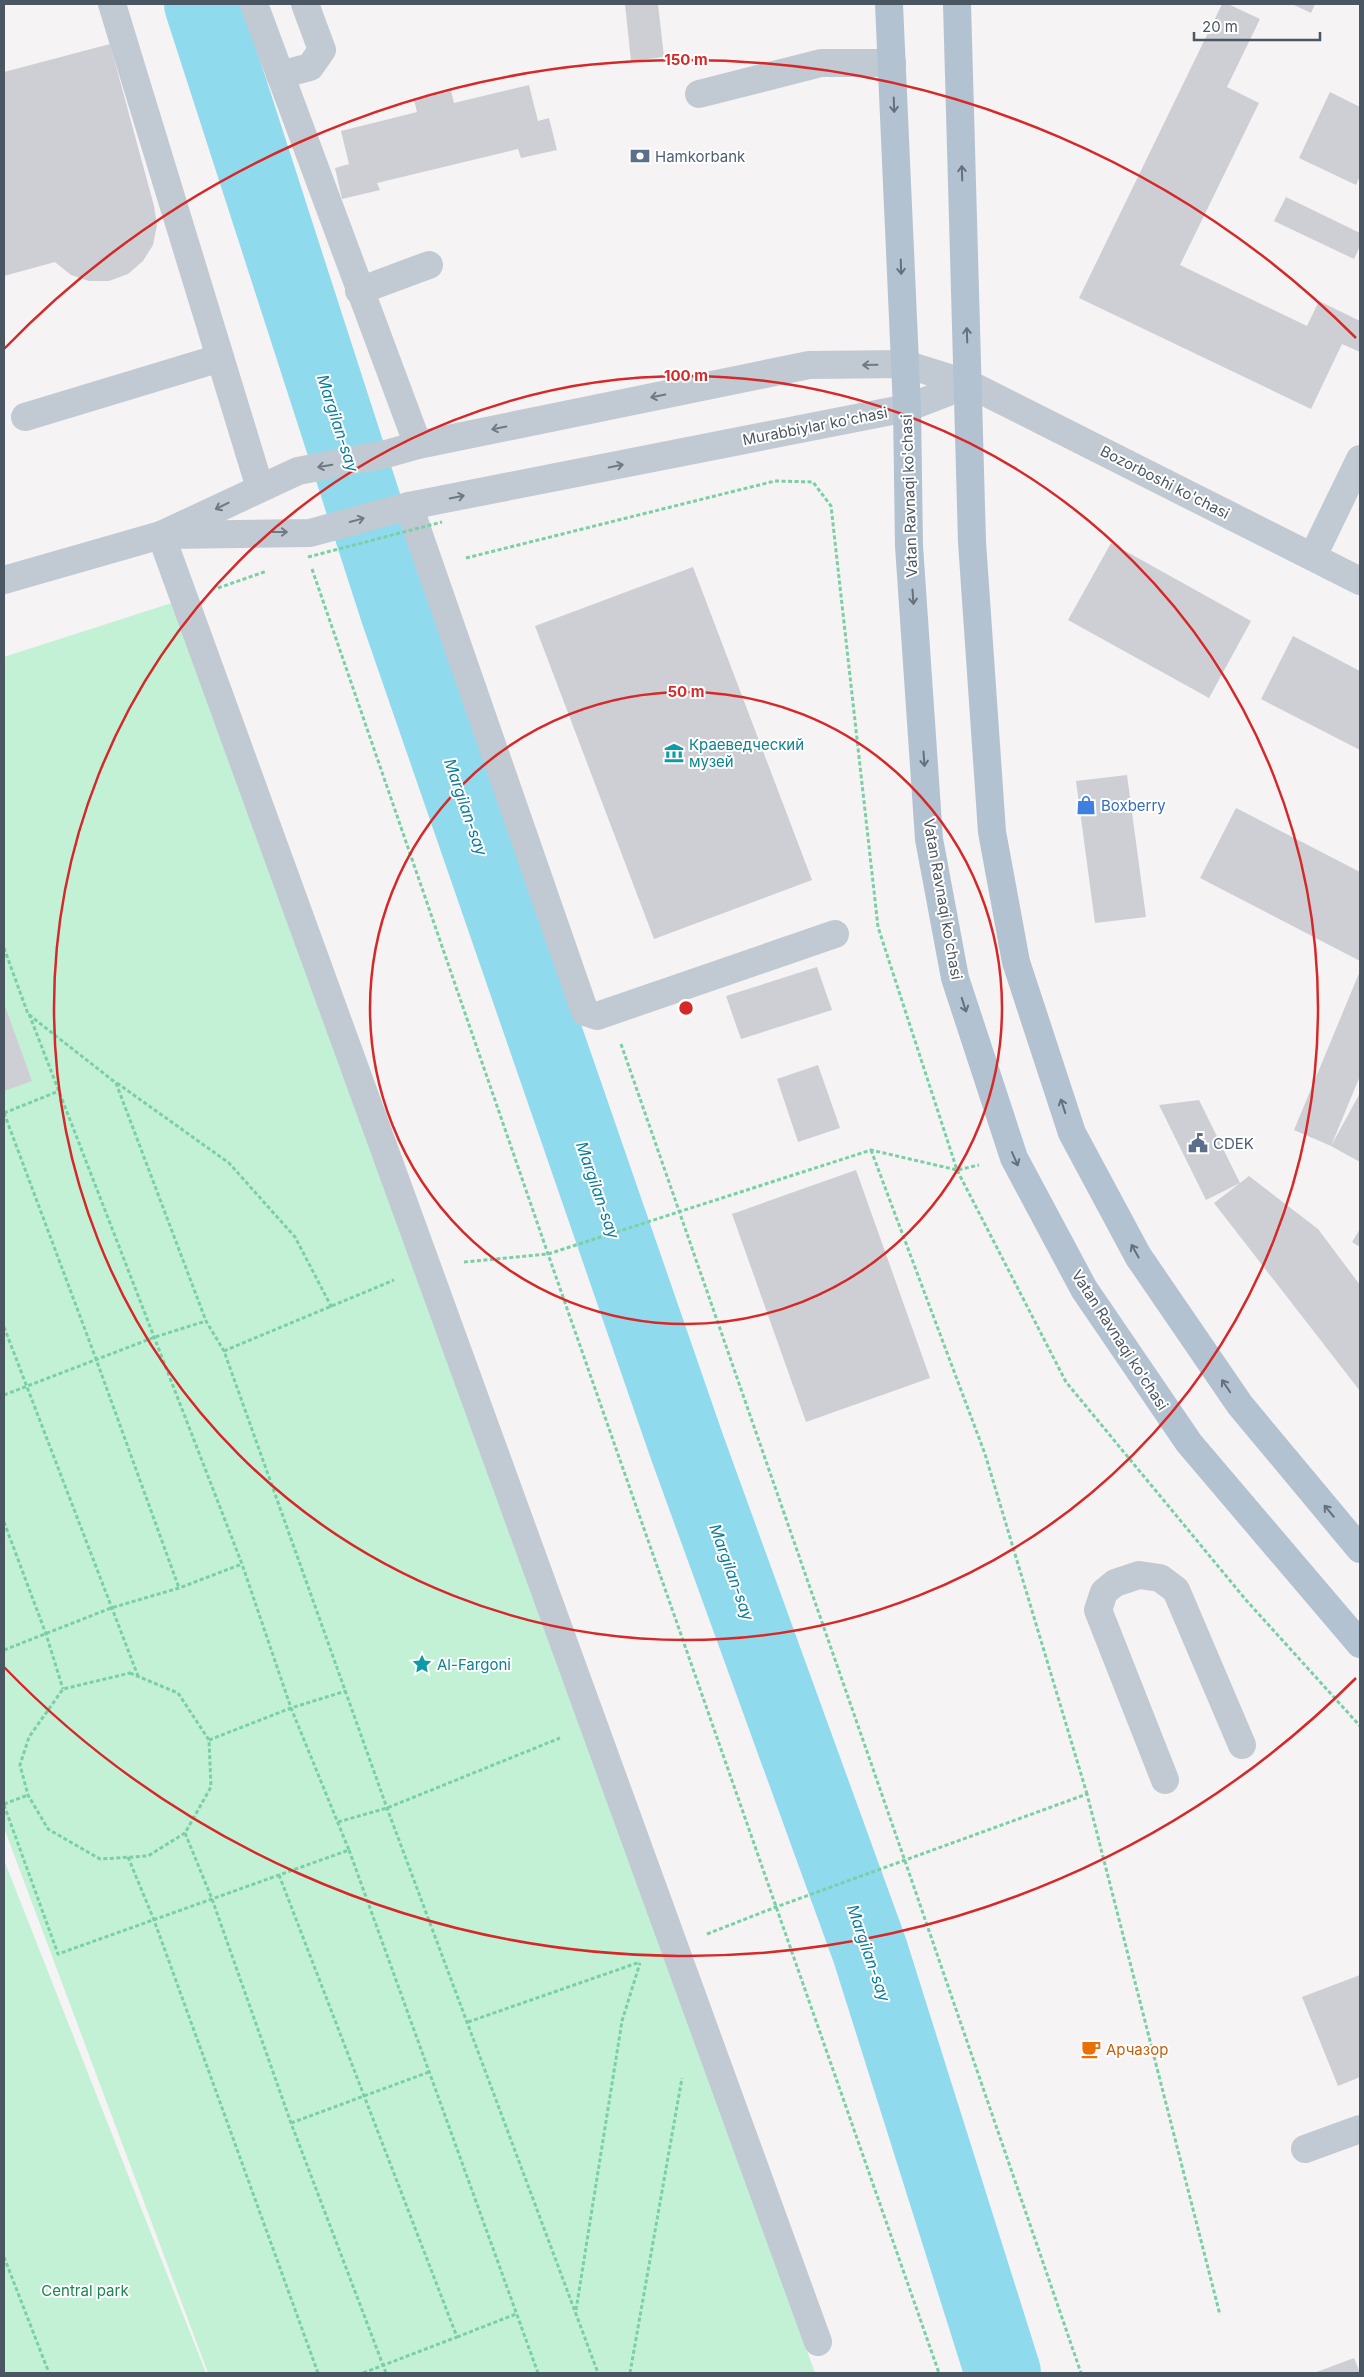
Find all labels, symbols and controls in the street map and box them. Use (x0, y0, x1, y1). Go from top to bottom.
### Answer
scale bar (1194, 10, 1320, 42)
text: 20 m (1202, 17, 1238, 36)
text: 150 m (664, 50, 708, 69)
one-way arrow (889, 97, 898, 113)
bank icon: Hamkorbank (629, 145, 651, 167)
place label: Hamkorbank (655, 147, 746, 166)
one-way arrow (958, 165, 967, 181)
one-way arrow (896, 259, 905, 275)
one-way arrow (963, 327, 972, 343)
one-way arrow (863, 360, 879, 370)
text: 100 m (664, 366, 708, 385)
water label: Margilan-say (313, 372, 363, 475)
one-way arrow (651, 391, 667, 401)
street label: Murabbiylar ko'chasi (741, 403, 889, 449)
street label: Vatan Ravnaqi ko'chasi (897, 414, 921, 578)
one-way arrow (492, 424, 508, 433)
street label: Bozorboshi ko'chasi (1097, 441, 1233, 523)
one-way arrow (608, 460, 624, 470)
one-way arrow (317, 461, 333, 471)
one-way arrow (448, 492, 464, 502)
one-way arrow (215, 502, 230, 511)
one-way arrow (349, 514, 365, 524)
one-way arrow (272, 527, 288, 537)
one-way arrow (908, 589, 917, 605)
text: 50 m (668, 682, 704, 701)
place label: Краеведческий музей (689, 735, 804, 771)
museum icon: Краеведческий музей (663, 742, 685, 764)
one-way arrow (920, 751, 929, 767)
water label: Margilan-say (440, 756, 492, 859)
shop icon: Boxberry (1075, 794, 1097, 816)
place label: Boxberry (1101, 796, 1166, 815)
street label: Vatan Ravnaqi ko'chasi (919, 817, 967, 981)
one-way arrow (960, 997, 969, 1012)
centre of rings (677, 999, 695, 1017)
one-way arrow (1058, 1098, 1067, 1114)
public building icon: CDEK (1187, 1132, 1209, 1154)
place label: CDEK (1213, 1134, 1254, 1153)
water label: Margilan-say (572, 1139, 624, 1242)
one-way arrow (1011, 1151, 1020, 1166)
one-way arrow (1130, 1244, 1139, 1259)
street label: Vatan Ravnaqi ko'chasi (1068, 1266, 1172, 1414)
one-way arrow (1221, 1379, 1231, 1393)
one-way arrow (1323, 1505, 1335, 1518)
water label: Margilan-say (705, 1521, 759, 1624)
place icon: Al-Fargoni (411, 1653, 433, 1675)
place label: Al-Fargoni (437, 1655, 511, 1674)
water label: Margilan-say (843, 1902, 895, 2005)
cafe icon: Арчазор (1080, 2038, 1102, 2060)
place label: Арчазор (1106, 2040, 1168, 2059)
park label: Central park (41, 2281, 129, 2300)

